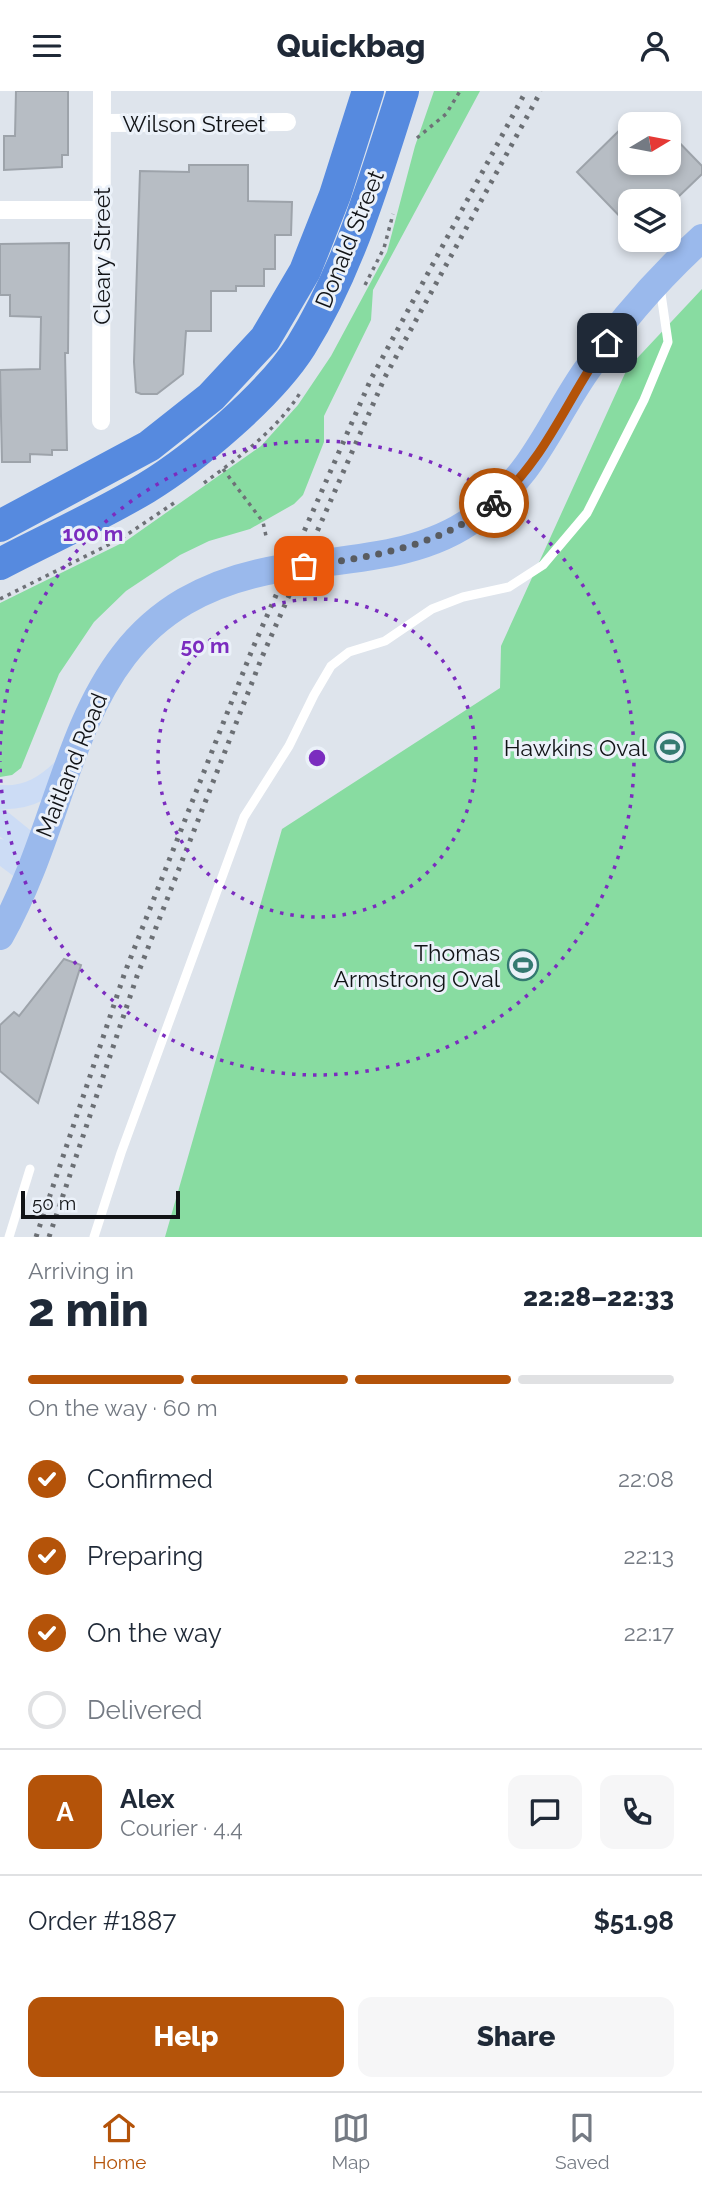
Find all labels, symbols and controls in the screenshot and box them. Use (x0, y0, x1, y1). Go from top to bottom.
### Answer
icon: menu (28, 27, 66, 65)
text: Quickbag (276, 27, 426, 64)
icon: person (636, 27, 674, 65)
street label: Wilson Street (122, 110, 266, 137)
north arrow (618, 112, 681, 175)
map controls (618, 112, 681, 252)
street label: Donald Street (309, 166, 389, 312)
street label: Cleary Street (88, 187, 115, 325)
button: layers (618, 189, 681, 252)
pin (577, 313, 637, 373)
icon: home (588, 324, 626, 362)
courier (459, 468, 529, 538)
icon: bike (475, 484, 513, 522)
text: 100 m (63, 521, 123, 546)
pin (274, 536, 334, 596)
icon: bag (285, 547, 323, 585)
text: 50 m (180, 633, 230, 658)
street label: Maitland Road (30, 689, 112, 841)
sports icon: Hawkins Oval (653, 730, 687, 764)
place label: Hawkins Oval (504, 734, 648, 761)
centre of rings (305, 746, 329, 770)
place label: Thomas Armstrong Oval (334, 939, 501, 992)
sports icon: Thomas Armstrong Oval (506, 948, 540, 982)
scale bar (21, 1188, 180, 1220)
text: 50 m (32, 1192, 76, 1214)
text: Arriving in (28, 1257, 134, 1284)
text: 22:28–22:33 (523, 1282, 674, 1312)
text: 2 min (28, 1283, 149, 1337)
text: On the way · 60 m (28, 1394, 218, 1421)
icon: check (28, 1460, 66, 1498)
text: Confirmed (87, 1464, 213, 1494)
text: 22:08 (618, 1465, 674, 1492)
icon: check (28, 1537, 66, 1575)
text: Preparing (87, 1541, 203, 1571)
text: 22:13 (624, 1542, 674, 1569)
icon: check (28, 1614, 66, 1652)
text: On the way (87, 1618, 222, 1648)
text: 22:17 (624, 1619, 674, 1646)
text: Delivered (87, 1695, 202, 1725)
button: chat (508, 1775, 582, 1849)
button: phone (600, 1775, 674, 1849)
text: Alex (120, 1784, 175, 1814)
text: A (56, 1797, 74, 1827)
text: Courier · 4.4 (120, 1814, 243, 1841)
text: Order #1887 (28, 1906, 176, 1936)
text: $51.98 (593, 1906, 674, 1936)
button: Help (28, 1997, 344, 2077)
button: Share (358, 1997, 674, 2077)
tab: Home (93, 2109, 146, 2173)
tab: Map (331, 2109, 370, 2173)
tab: Saved (555, 2109, 609, 2173)

